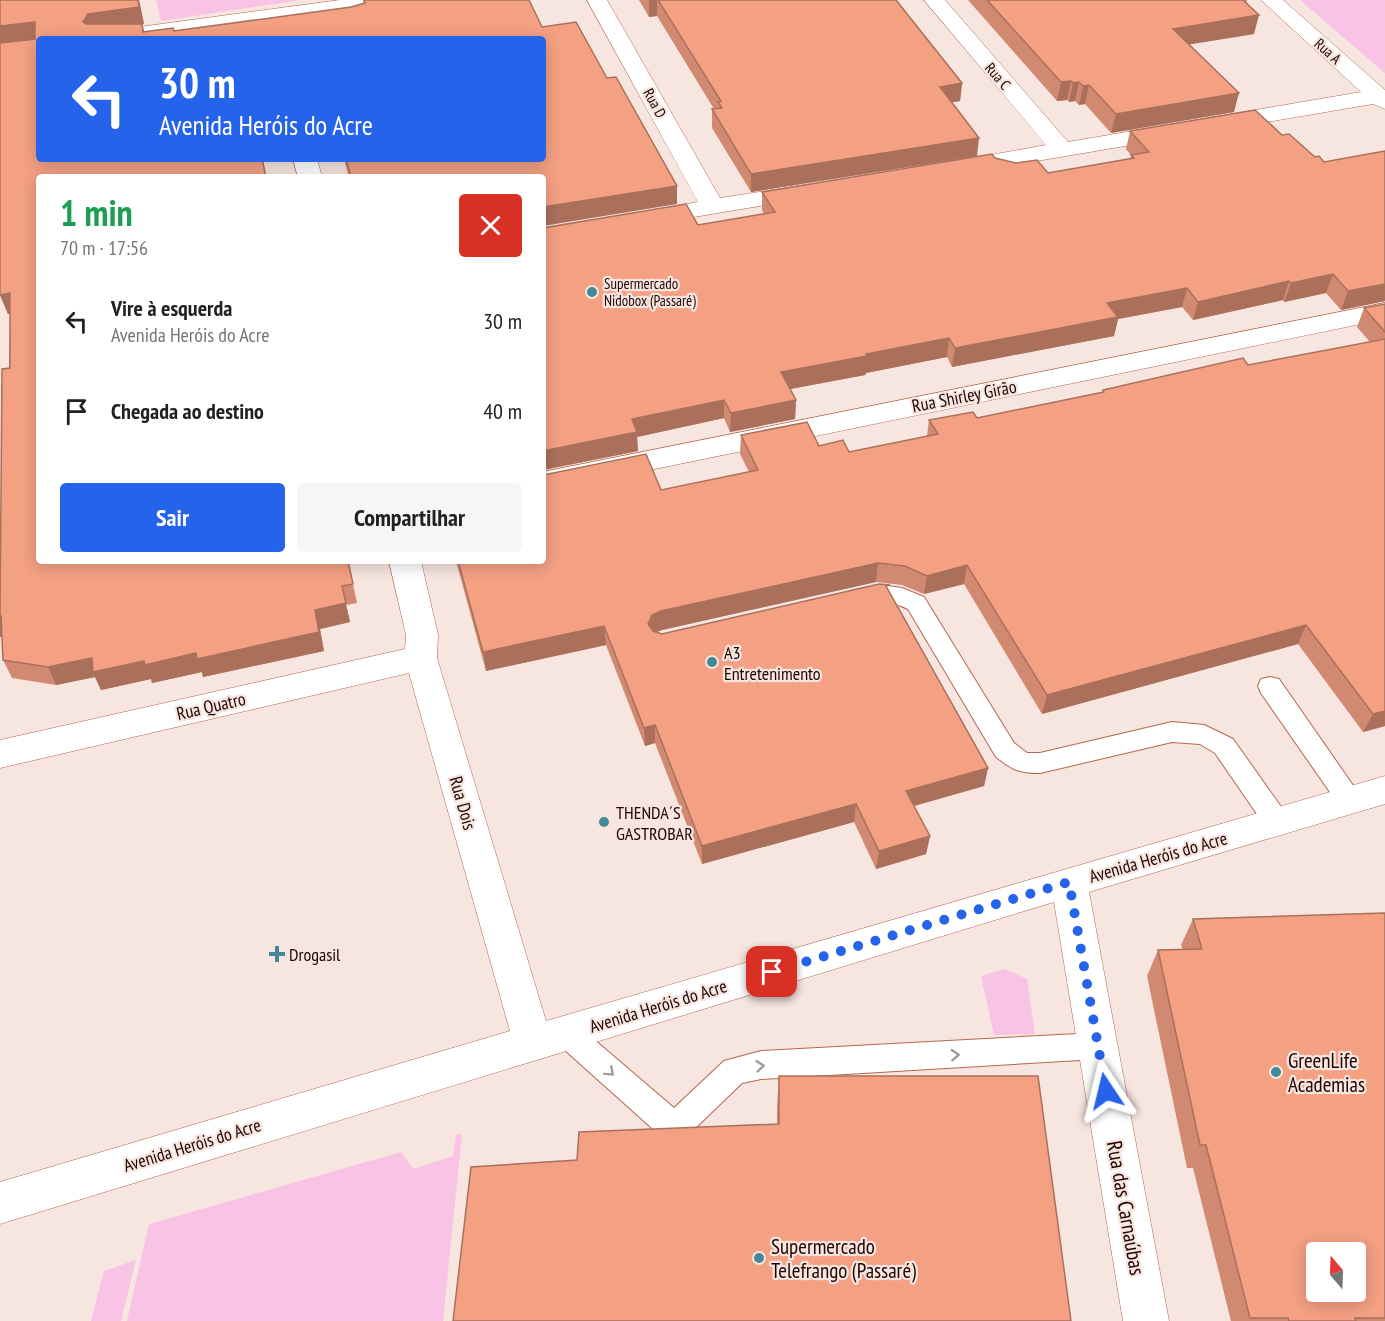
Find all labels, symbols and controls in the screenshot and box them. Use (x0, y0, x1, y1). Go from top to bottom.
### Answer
street label: Rua A (1311, 34, 1346, 69)
text: 30 m (159, 55, 236, 110)
street label: Rua C (981, 59, 1015, 94)
icon: left (60, 60, 138, 138)
street label: Rua D (639, 85, 671, 121)
text: Avenida Heróis do Acre (159, 108, 373, 142)
text: 1 min (60, 189, 133, 236)
button: close (459, 194, 522, 257)
text: 70 m · 17:56 (60, 235, 148, 261)
place label: Supermercado Nidobox (Passaré) (604, 274, 696, 310)
marker: Supermercado Nidobox (Passaré) (585, 285, 599, 299)
text: Vire à esquerda (111, 294, 232, 322)
icon: left (60, 305, 93, 338)
text: 30 m (483, 307, 522, 335)
text: Avenida Heróis do Acre (111, 322, 269, 348)
street label: Rua Shirley Girão (910, 375, 1018, 417)
icon: arrive (60, 395, 93, 428)
text: Chegada ao destino (111, 397, 264, 425)
text: 40 m (483, 397, 522, 425)
button: Sair (60, 483, 285, 552)
button: Compartilhar (297, 483, 522, 552)
place label: A3 Entretenimento (724, 641, 821, 685)
marker: A3 Entretenimento (705, 655, 719, 669)
street label: Rua Quatro (174, 687, 248, 725)
street label: Rua Dois (444, 774, 482, 832)
place label: THENDA´S GASTROBAR (616, 801, 693, 845)
marker: THENDA´S GASTROBAR (597, 815, 611, 829)
street label: Avenida Heróis do Acre (1086, 826, 1230, 888)
place label: Drogasil (289, 943, 341, 966)
pin (746, 946, 797, 997)
marker: Drogasil (270, 947, 284, 961)
icon: arrive (755, 955, 788, 988)
street label: Avenida Heróis do Acre (586, 974, 730, 1038)
place label: GreenLife Academias (1288, 1047, 1365, 1098)
one-way arrow (950, 1048, 959, 1061)
position arrow (1074, 1059, 1138, 1123)
one-way arrow (756, 1060, 765, 1073)
one-way arrow (603, 1065, 614, 1076)
marker: GreenLife Academias (1269, 1065, 1283, 1079)
street label: Avenida Heróis do Acre (120, 1113, 264, 1177)
street label: Rua das Carnaúbas (1101, 1139, 1151, 1277)
place label: Supermercado Telefrango (Passaré) (771, 1233, 916, 1284)
north arrow (1306, 1242, 1366, 1302)
map controls (1306, 1242, 1366, 1302)
marker: Supermercado Telefrango (Passaré) (752, 1251, 766, 1265)

